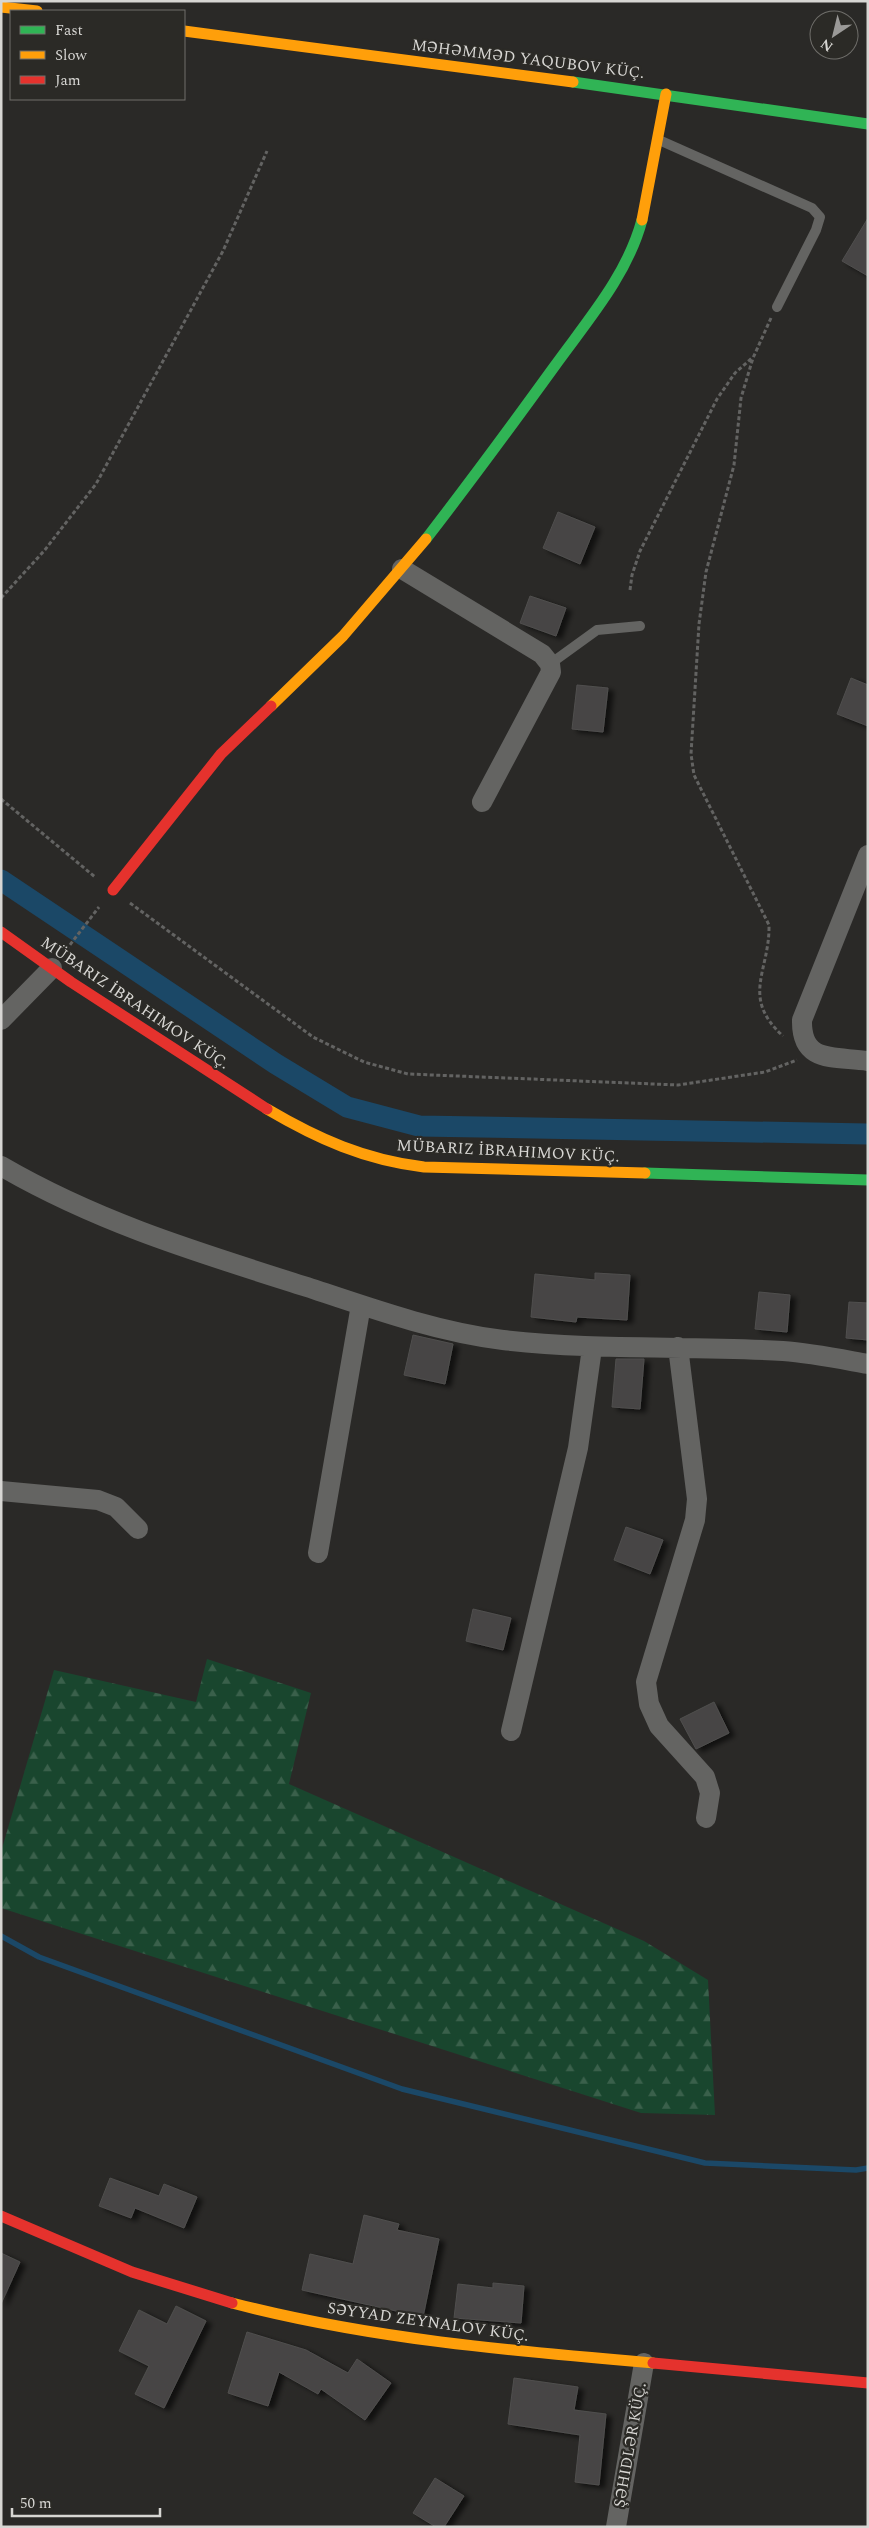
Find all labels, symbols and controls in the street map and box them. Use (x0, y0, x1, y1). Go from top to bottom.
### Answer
legend (10, 10, 185, 100)
north arrow (809, 10, 859, 60)
text: Fast (55, 19, 83, 42)
street label: MƏHƏMMƏD YAQUBOV KÜÇ. (410, 33, 646, 85)
text: N (816, 33, 838, 57)
text: Slow (55, 44, 87, 67)
text: Jam (55, 69, 81, 92)
street label: MÜBARIZ İBRAHIMOV KÜÇ. (36, 931, 234, 1075)
street label: MÜBARIZ İBRAHIMOV KÜÇ. (396, 1133, 620, 1169)
street label: SƏYYAD ZEYNALOV KÜÇ. (326, 2296, 530, 2348)
street label: ŞƏHIDLƏR KÜÇ. (607, 2381, 653, 2509)
scale bar (12, 2486, 160, 2518)
text: 50 m (20, 2492, 52, 2515)

